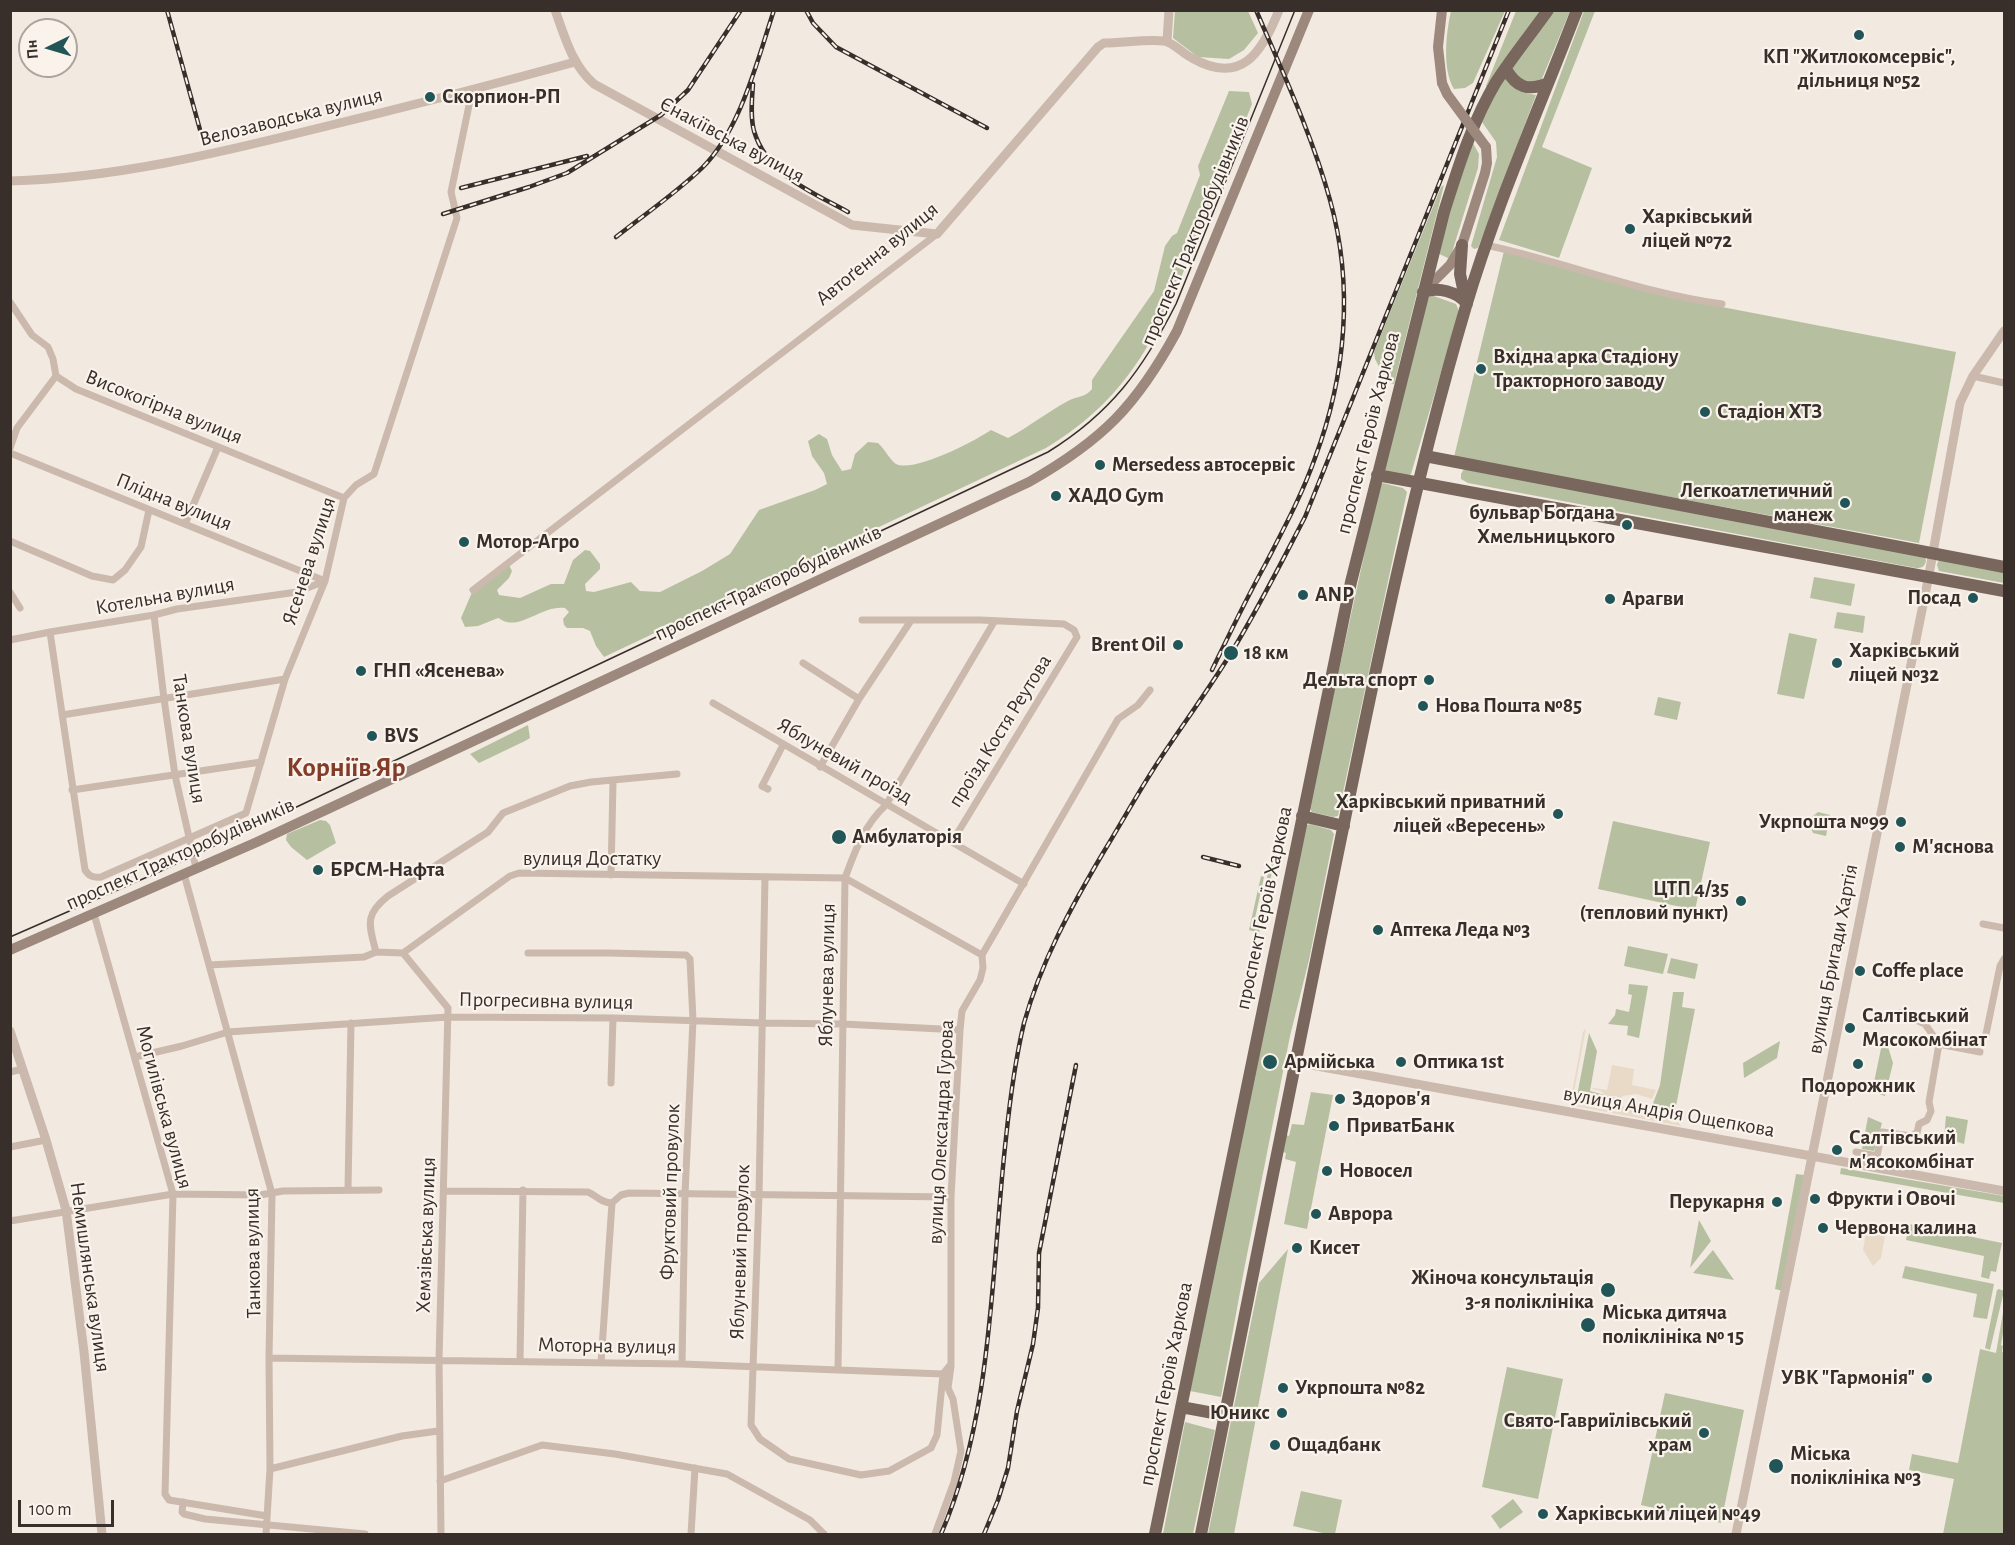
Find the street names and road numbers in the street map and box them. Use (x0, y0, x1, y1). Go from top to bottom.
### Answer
street label: Велозаводська вулиця (197, 82, 385, 152)
street label: Єнакіївська вулиця (655, 91, 809, 189)
street label: проспект Тракторобудівників (1135, 112, 1255, 350)
street label: Автоґенна вулиця (810, 197, 944, 311)
street label: проспект Героїв Харкова (1331, 329, 1405, 537)
street label: Високогірна вулиця (82, 364, 246, 450)
street label: Плідна вулиця (112, 467, 236, 537)
street label: Ясенева вулиця (276, 494, 342, 628)
street label: проспект Тракторобудівників (650, 519, 886, 647)
street label: Котельна вулиця (93, 571, 237, 621)
street label: проїзд Костя Реутова (943, 650, 1057, 812)
street label: Танкова вулиця (166, 672, 212, 806)
street label: Яблуневий проїзд (773, 712, 917, 810)
street label: проспект Тракторобудівників (62, 792, 298, 916)
street label: проспект Героїв Харкова (1230, 804, 1298, 1012)
street label: вулиця Достатку (523, 846, 661, 872)
street label: вулиця Бригади Хартія (1802, 862, 1864, 1056)
street label: Яблунева вулиця (813, 903, 841, 1047)
street label: Прогресивна вулиця (458, 987, 634, 1015)
street label: вулиця Олександра Гурова (923, 1019, 959, 1245)
street label: Могилівська вулиця (130, 1022, 198, 1192)
street label: вулиця Андрія Ощепкова (1561, 1081, 1777, 1143)
street label: Фруктовий провулок (654, 1104, 686, 1280)
street label: Хемзівська вулиця (411, 1156, 441, 1314)
street label: Яблуневий провулок (724, 1164, 756, 1340)
street label: Немишлянська вулиця (64, 1180, 116, 1374)
street label: Танкова вулиця (239, 1187, 267, 1319)
street label: проспект Героїв Харкова (1134, 1280, 1198, 1488)
street label: Моторна вулиця (537, 1332, 677, 1360)

